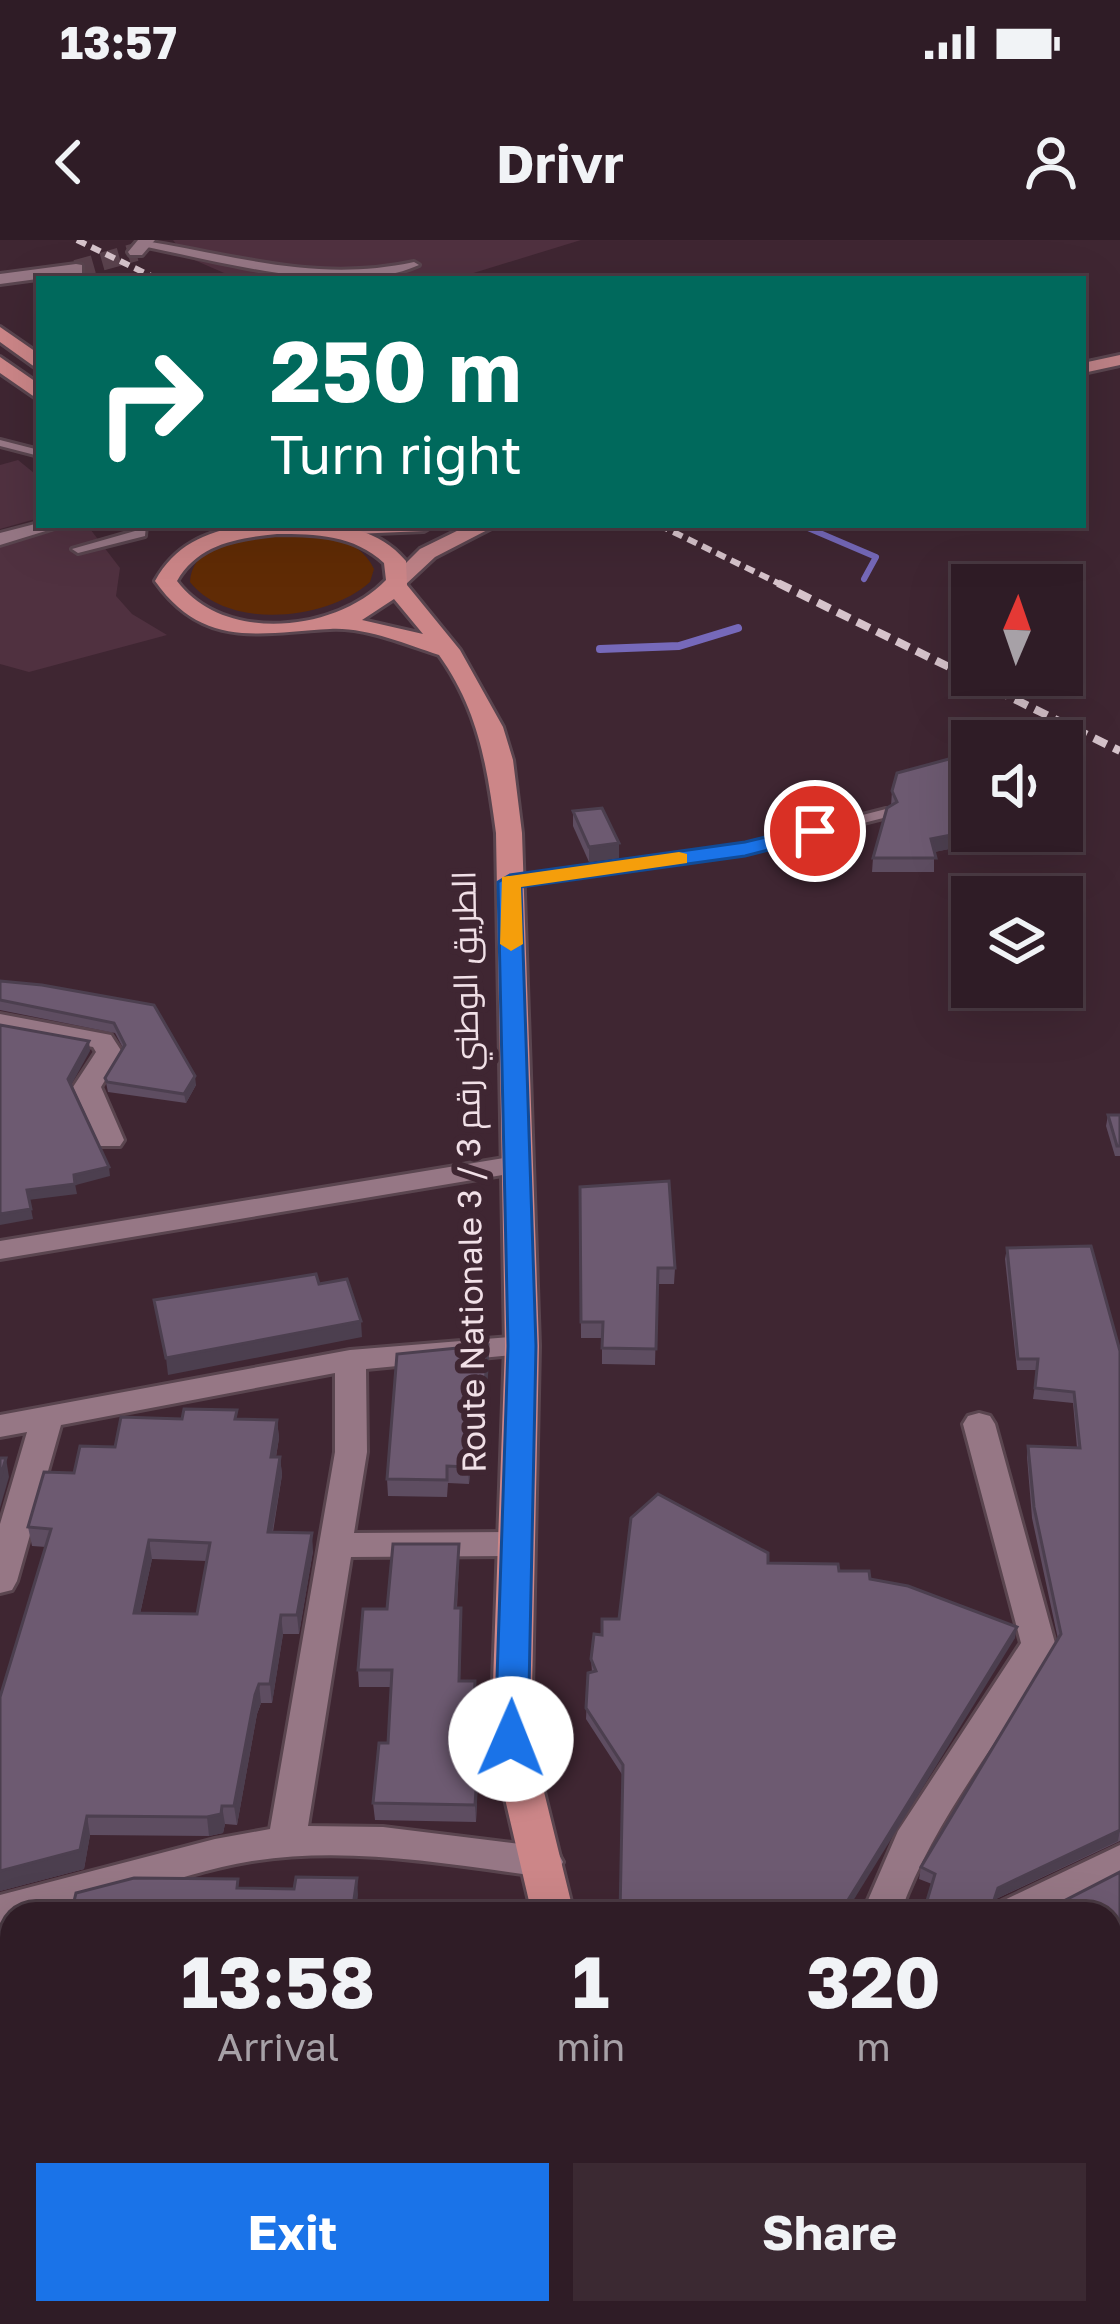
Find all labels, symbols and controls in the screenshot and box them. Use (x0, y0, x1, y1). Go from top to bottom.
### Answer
text: 13:57 (60, 15, 177, 69)
icon: back (36, 129, 102, 195)
icon: person (1018, 129, 1084, 195)
text: Drivr (496, 130, 624, 195)
text: 250 m (270, 320, 522, 420)
icon: right (72, 324, 228, 480)
text: Turn right (270, 421, 522, 486)
north arrow (951, 564, 1083, 696)
map controls (951, 564, 1083, 1008)
button: sound (951, 720, 1083, 852)
pin (764, 780, 866, 882)
icon: arrive (782, 798, 848, 864)
street label: Route Nationale 3 / الطريق الوطني رقم 3 (443, 870, 500, 1473)
button: layers (951, 876, 1083, 1008)
position arrow (448, 1676, 574, 1802)
text: 13:58 (181, 1937, 375, 2024)
text: 1 (572, 1937, 609, 2024)
text: 320 (806, 1937, 941, 2024)
text: Arrival (217, 2023, 339, 2070)
text: min (556, 2023, 625, 2070)
text: m (856, 2023, 891, 2070)
button: Exit (36, 2163, 549, 2301)
button: Share (573, 2163, 1086, 2301)

